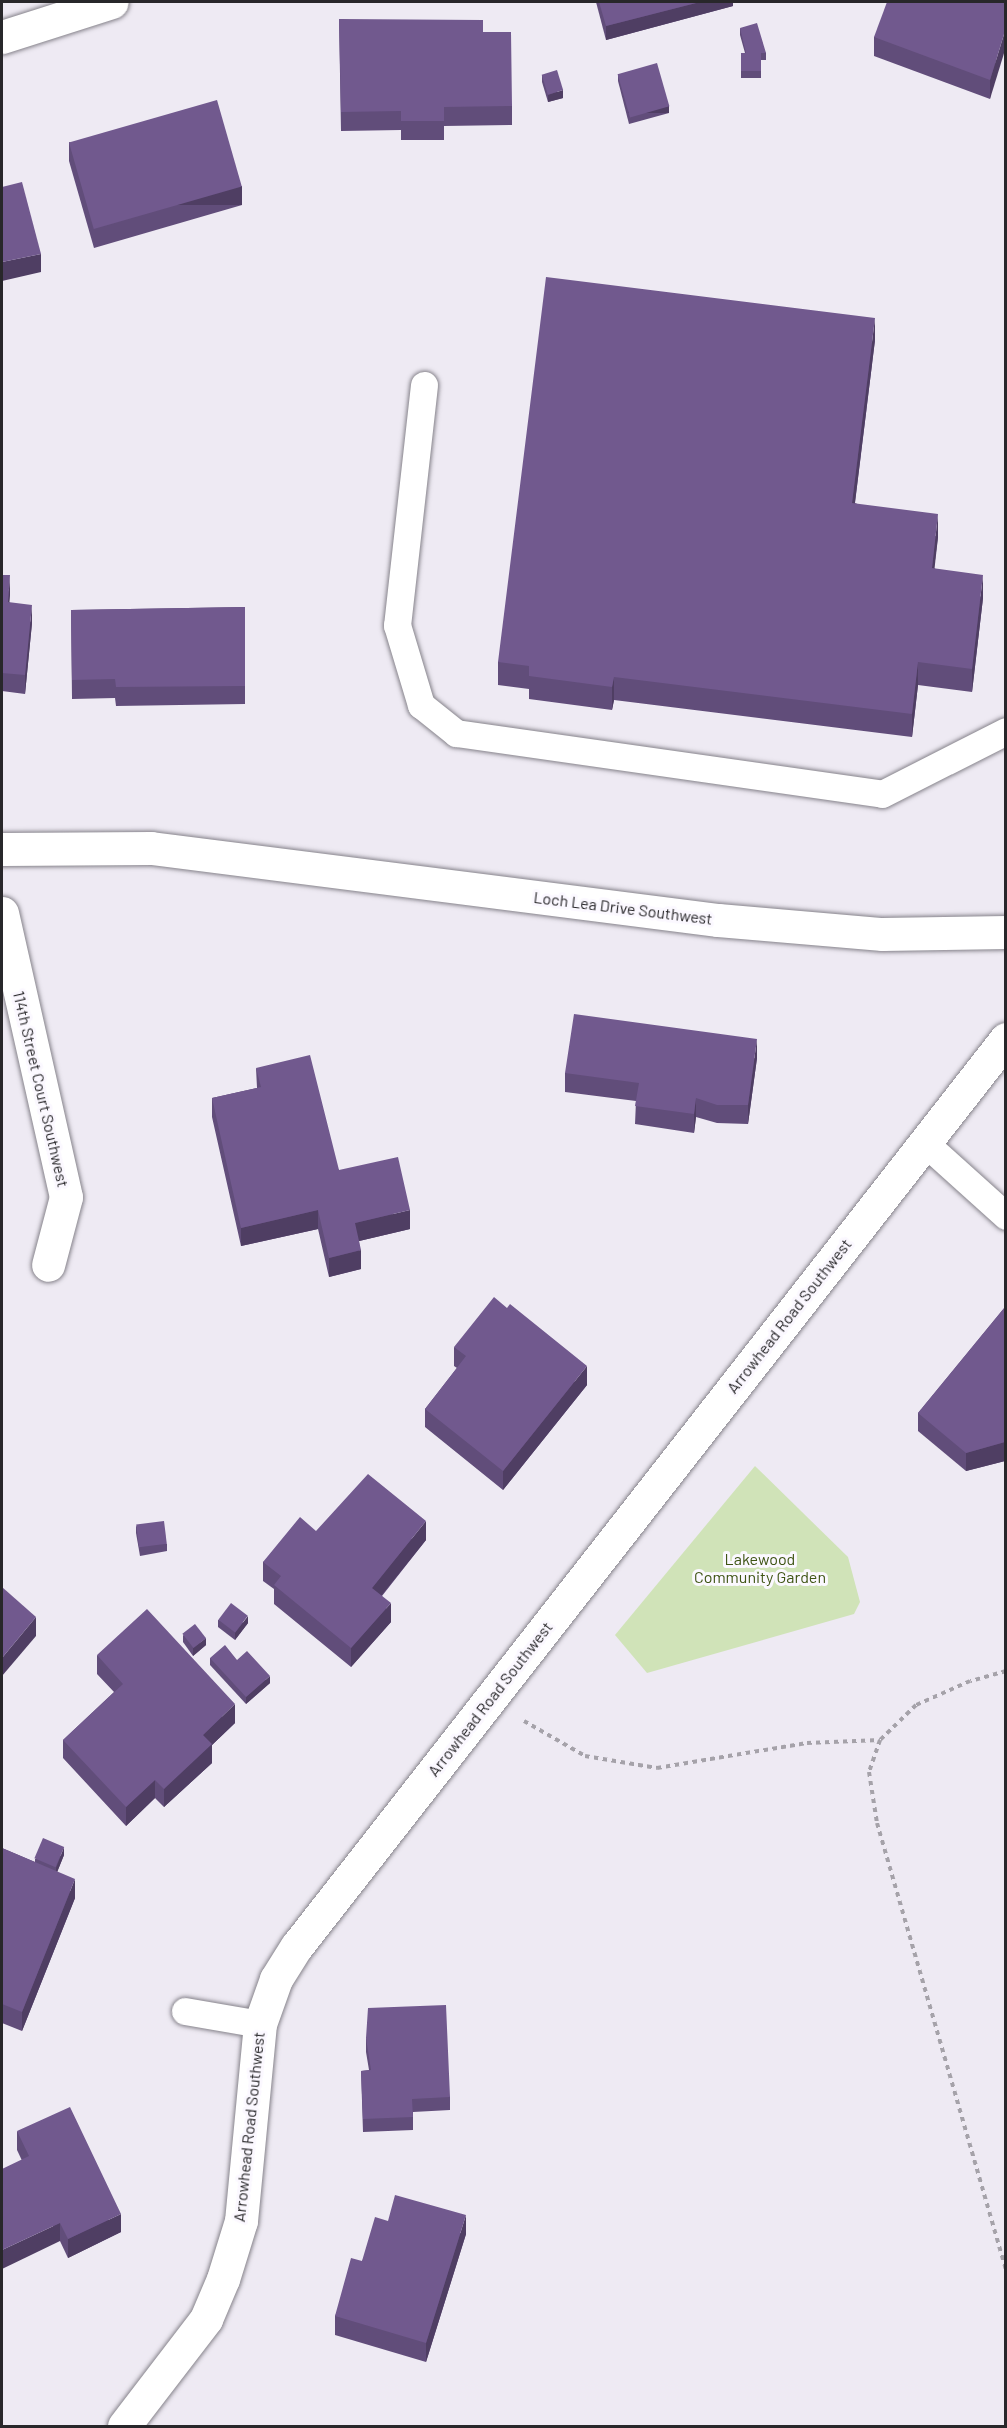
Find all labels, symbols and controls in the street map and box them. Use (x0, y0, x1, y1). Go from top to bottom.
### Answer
street label: Loch Lea Drive Southwest (533, 888, 713, 928)
street label: 114th Street Court Southwest (9, 989, 73, 1189)
street label: Arrowhead Road Southwest (723, 1235, 855, 1397)
park label: Lakewood Community Garden (694, 1549, 826, 1587)
street label: Arrowhead Road Southwest (424, 1618, 556, 1780)
street label: Arrowhead Road Southwest (229, 2031, 269, 2223)

